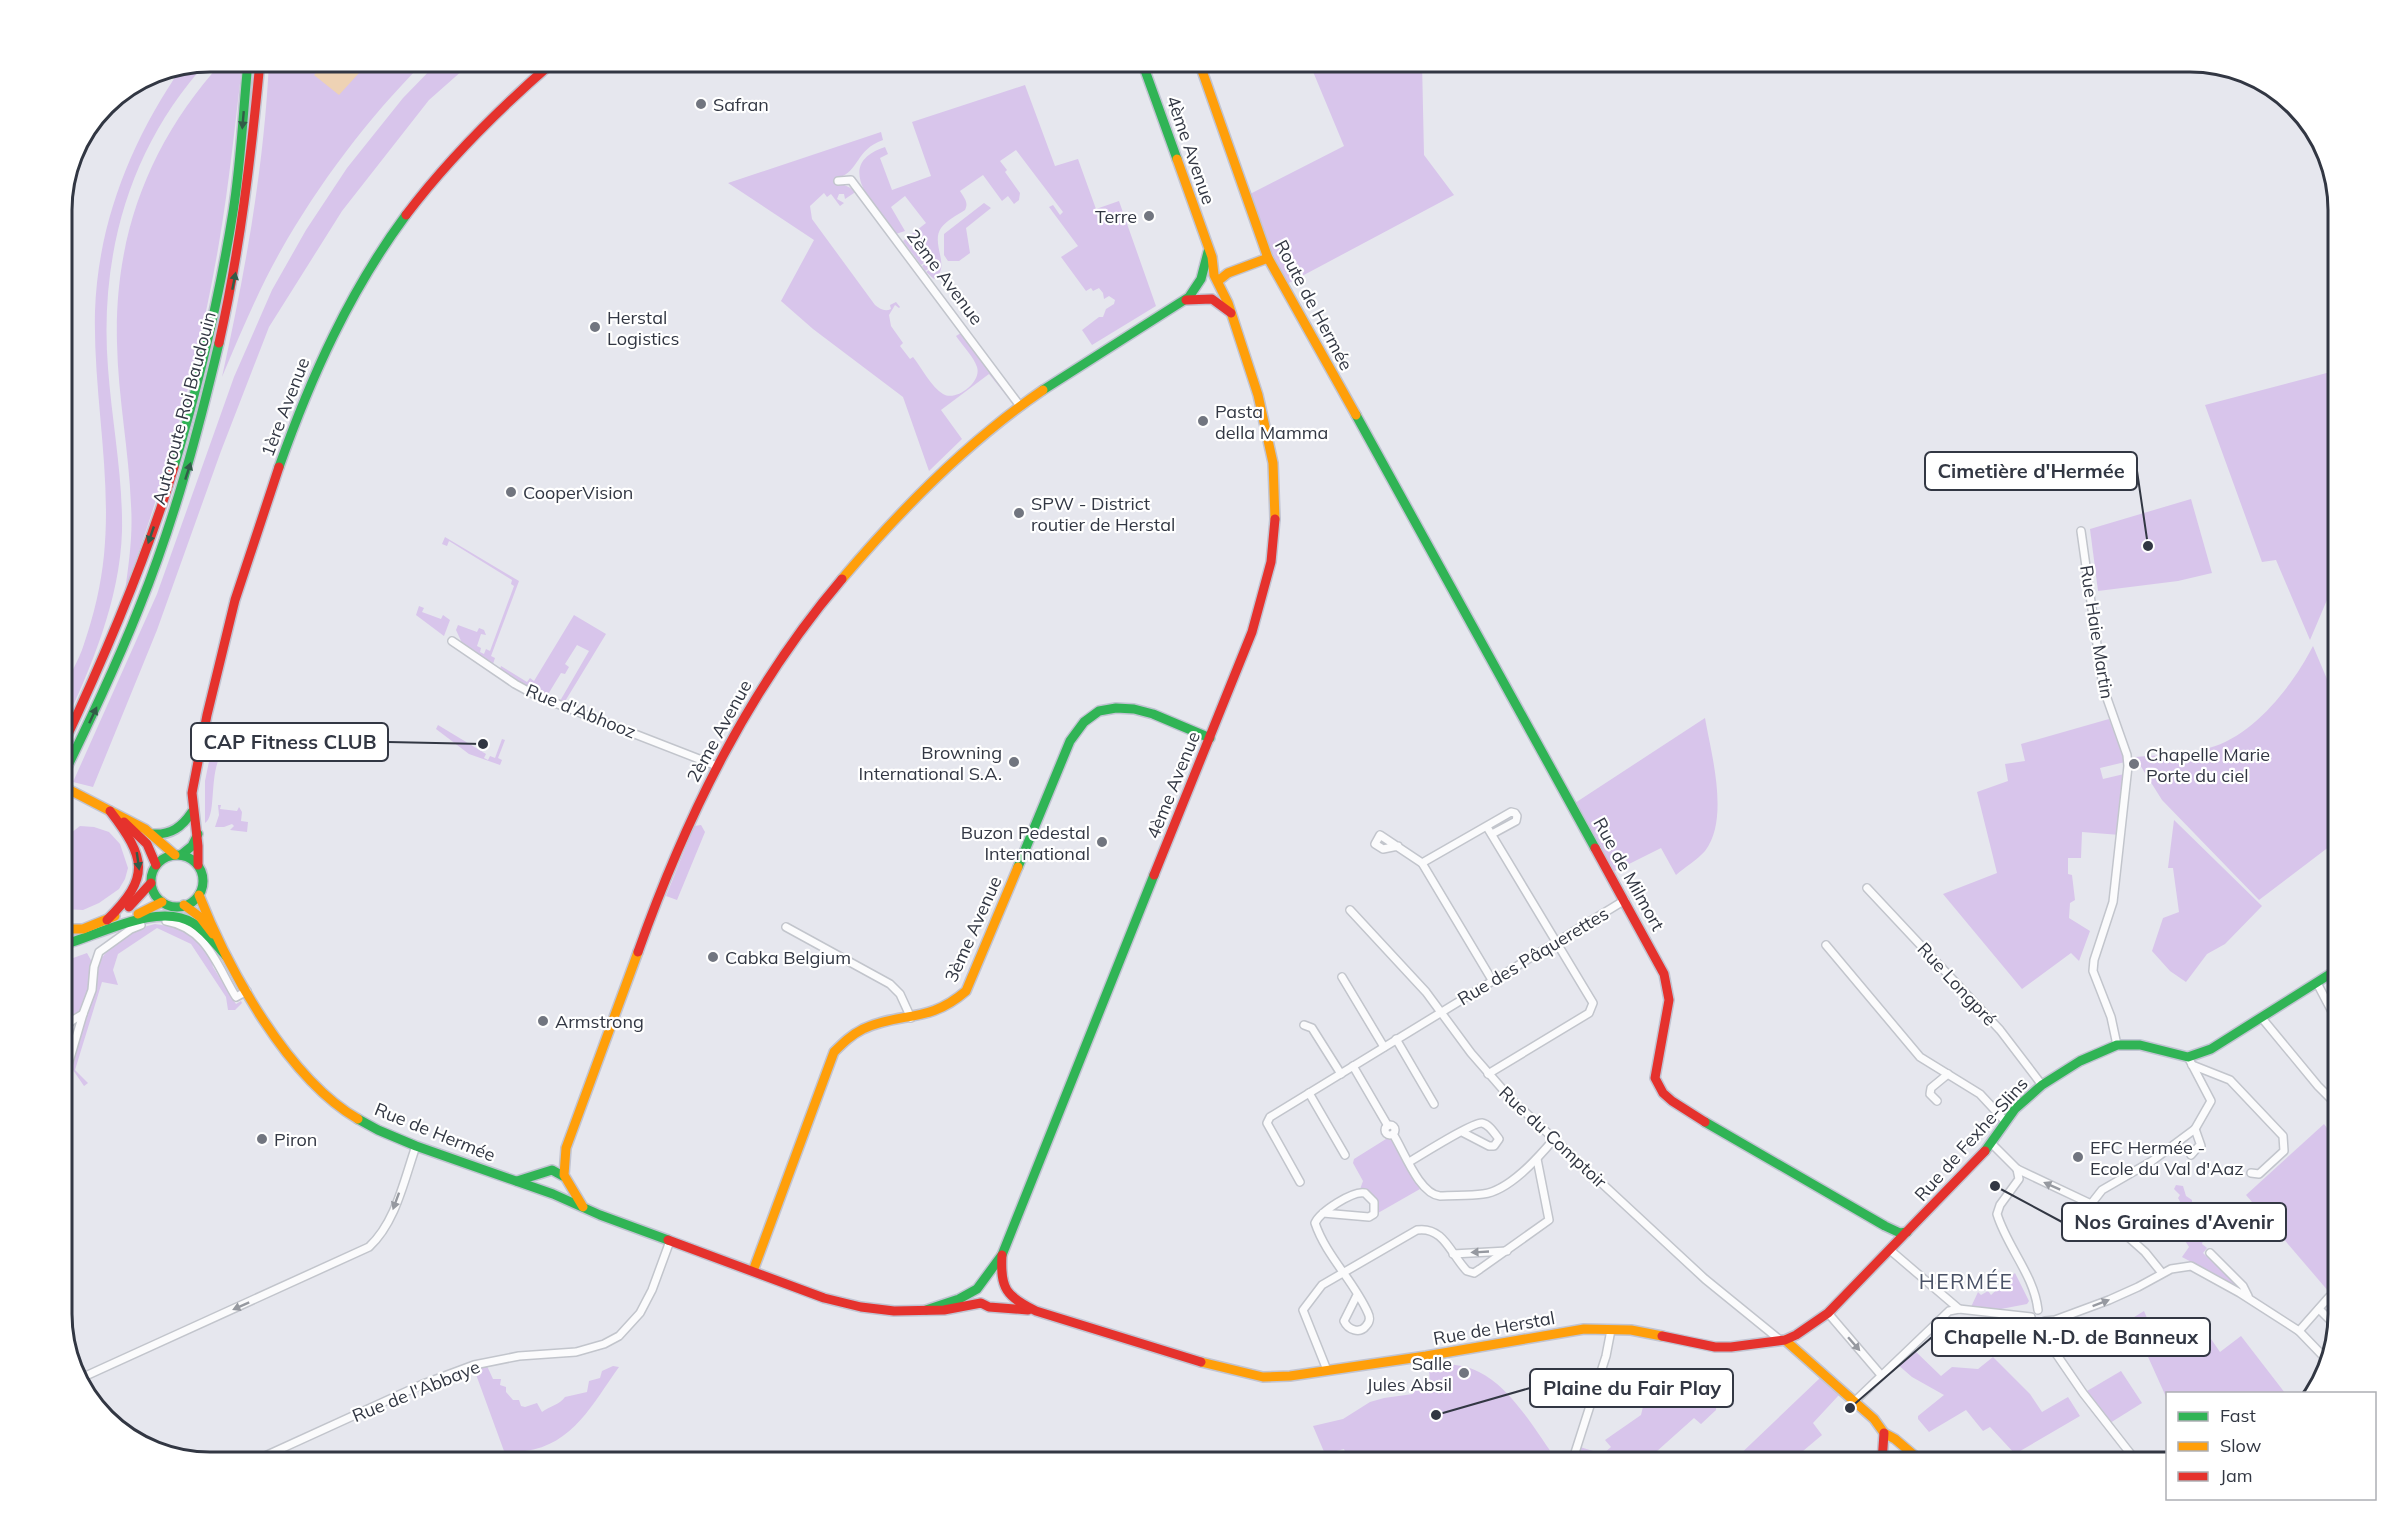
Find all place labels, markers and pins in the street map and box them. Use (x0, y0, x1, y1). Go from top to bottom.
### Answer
place label: Safran (713, 93, 769, 116)
marker: Safran (694, 97, 708, 111)
place label: Terre (1095, 205, 1137, 228)
marker: Terre (1142, 209, 1156, 223)
place label: Herstal Logistics (607, 306, 679, 350)
marker: Herstal Logistics (588, 320, 602, 334)
place label: Pasta della Mamma (1215, 400, 1328, 444)
marker: Pasta della Mamma (1196, 414, 1210, 428)
callout: Cimetière d'Hermée (1925, 452, 2137, 490)
place label: CooperVision (523, 481, 633, 504)
marker: CooperVision (504, 485, 518, 499)
place label: SPW - District routier de Herstal (1031, 492, 1175, 536)
marker: SPW - District routier de Herstal (1012, 506, 1026, 520)
callout: CAP Fitness CLUB (191, 723, 388, 761)
place label: Browning International S.A. (859, 741, 1002, 785)
place label: Chapelle Marie Porte du ciel (2146, 743, 2270, 787)
marker: Browning International S.A. (1007, 755, 1021, 769)
marker: Chapelle Marie Porte du ciel (2127, 757, 2141, 771)
place label: Buzon Pedestal International (961, 821, 1090, 865)
marker: Buzon Pedestal International (1095, 835, 1109, 849)
place label: Cabka Belgium (725, 946, 851, 969)
marker: Cabka Belgium (706, 950, 720, 964)
place label: Armstrong (555, 1010, 644, 1033)
marker: Armstrong (536, 1014, 550, 1028)
place label: Piron (274, 1128, 317, 1151)
marker: Piron (255, 1132, 269, 1146)
place label: EFC Hermée - Ecole du Val d'Aaz (2090, 1136, 2244, 1180)
marker: EFC Hermée - Ecole du Val d'Aaz (2071, 1150, 2085, 1164)
callout: Nos Graines d'Avenir (2062, 1203, 2286, 1241)
callout: Chapelle N.-D. de Banneux (1932, 1318, 2210, 1356)
place label: Salle Jules Absil (1366, 1352, 1452, 1396)
marker: Salle Jules Absil (1457, 1366, 1471, 1380)
callout: Plaine du Fair Play (1530, 1369, 1733, 1407)

